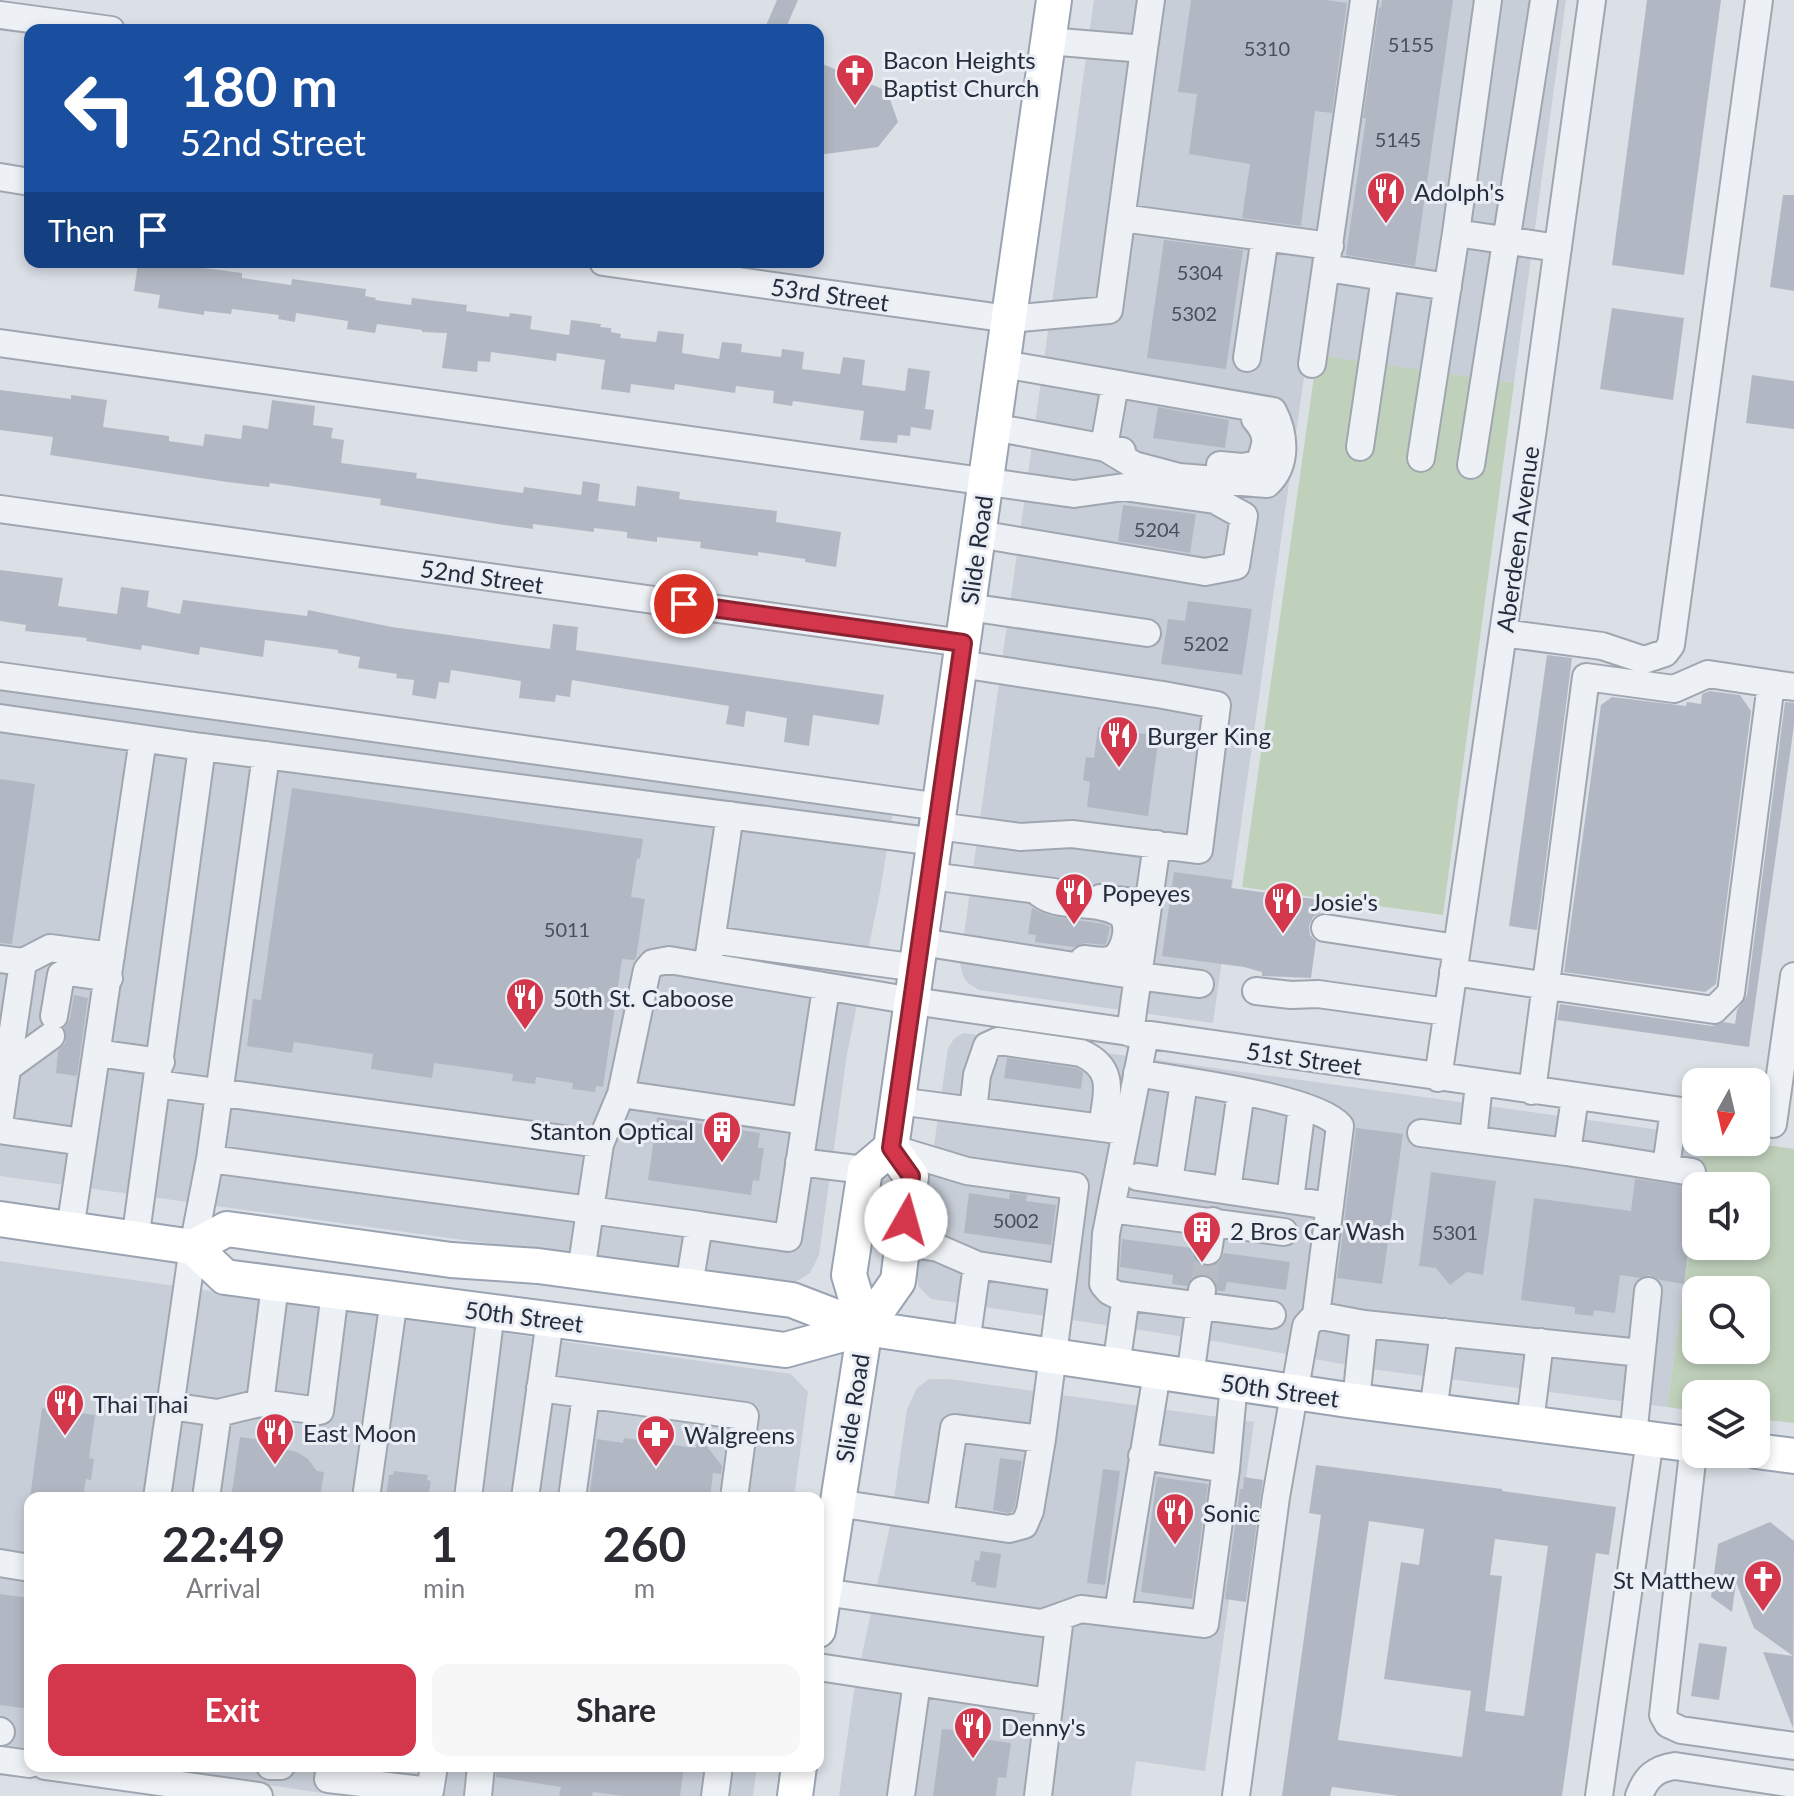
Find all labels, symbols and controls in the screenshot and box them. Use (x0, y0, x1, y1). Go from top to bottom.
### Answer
house number: 5155 (1388, 32, 1434, 56)
house number: 5310 (1244, 36, 1290, 60)
place label: Bacon Heights Baptist Church (883, 45, 1039, 102)
text: 180 m (180, 52, 338, 119)
church icon: Bacon Heights Baptist Church (834, 52, 876, 107)
icon: left (48, 56, 152, 160)
text: 52nd Street (180, 120, 366, 164)
house number: 5145 (1375, 127, 1421, 151)
restaurant icon: Adolph's (1365, 170, 1407, 225)
place label: Adolph's (1414, 177, 1504, 206)
icon: arrive (131, 208, 175, 252)
text: Then (48, 212, 115, 248)
house number: 5304 (1177, 260, 1224, 284)
street label: 53rd Street (769, 271, 891, 317)
house number: 5302 (1171, 301, 1217, 325)
street label: Aberdeen Avenue (1490, 444, 1544, 634)
street label: Slide Road (954, 494, 998, 606)
house number: 5204 (1134, 517, 1181, 541)
street label: 52nd Street (419, 553, 546, 599)
pin (650, 570, 718, 638)
icon: arrive (662, 582, 706, 626)
house number: 5202 (1183, 631, 1229, 655)
restaurant icon: Burger King (1098, 714, 1140, 769)
place label: Burger King (1147, 721, 1271, 750)
restaurant icon: Popeyes (1053, 871, 1095, 926)
place label: Popeyes (1102, 878, 1190, 907)
restaurant icon: Josie's (1262, 880, 1304, 935)
place label: Josie's (1311, 887, 1378, 916)
house number: 5011 (544, 917, 590, 941)
restaurant icon: 50th St. Caboose (504, 976, 546, 1031)
place label: 50th St. Caboose (553, 983, 734, 1012)
street label: 51st Street (1244, 1036, 1364, 1080)
north arrow (1682, 1068, 1770, 1156)
map controls (1682, 1068, 1770, 1468)
building icon: Stanton Optical (701, 1109, 743, 1164)
place label: Stanton Optical (530, 1116, 694, 1145)
button: sound (1682, 1172, 1770, 1260)
position arrow (864, 1178, 948, 1262)
house number: 5002 (993, 1208, 1039, 1232)
building icon: 2 Bros Car Wash (1181, 1209, 1223, 1264)
place label: 2 Bros Car Wash (1230, 1216, 1405, 1245)
house number: 5301 (1432, 1220, 1478, 1244)
button: search (1682, 1276, 1770, 1364)
street label: 50th Street (463, 1294, 585, 1338)
street label: Slide Road (829, 1352, 875, 1464)
street label: 50th Street (1219, 1367, 1341, 1413)
button: layers (1682, 1380, 1770, 1468)
restaurant icon: Thai Thai (44, 1382, 86, 1437)
place label: Thai Thai (93, 1389, 189, 1418)
restaurant icon: East Moon (254, 1411, 296, 1466)
pharmacy icon: Walgreens (635, 1413, 677, 1468)
place label: East Moon (303, 1418, 416, 1447)
place label: Walgreens (684, 1420, 795, 1449)
restaurant icon: Sonic (1154, 1491, 1196, 1546)
place label: Sonic (1203, 1498, 1260, 1527)
text: 22:49 (162, 1515, 285, 1572)
text: 1 (430, 1515, 458, 1572)
text: 260 (603, 1515, 686, 1572)
church icon: St Matthew (1742, 1558, 1784, 1613)
place label: St Matthew (1613, 1565, 1735, 1594)
text: Arrival (186, 1572, 261, 1604)
text: min (423, 1572, 465, 1604)
text: m (634, 1572, 655, 1604)
button: Exit (48, 1664, 416, 1756)
button: Share (432, 1664, 800, 1756)
restaurant icon: Denny's (952, 1705, 994, 1760)
place label: Denny's (1001, 1712, 1086, 1741)

